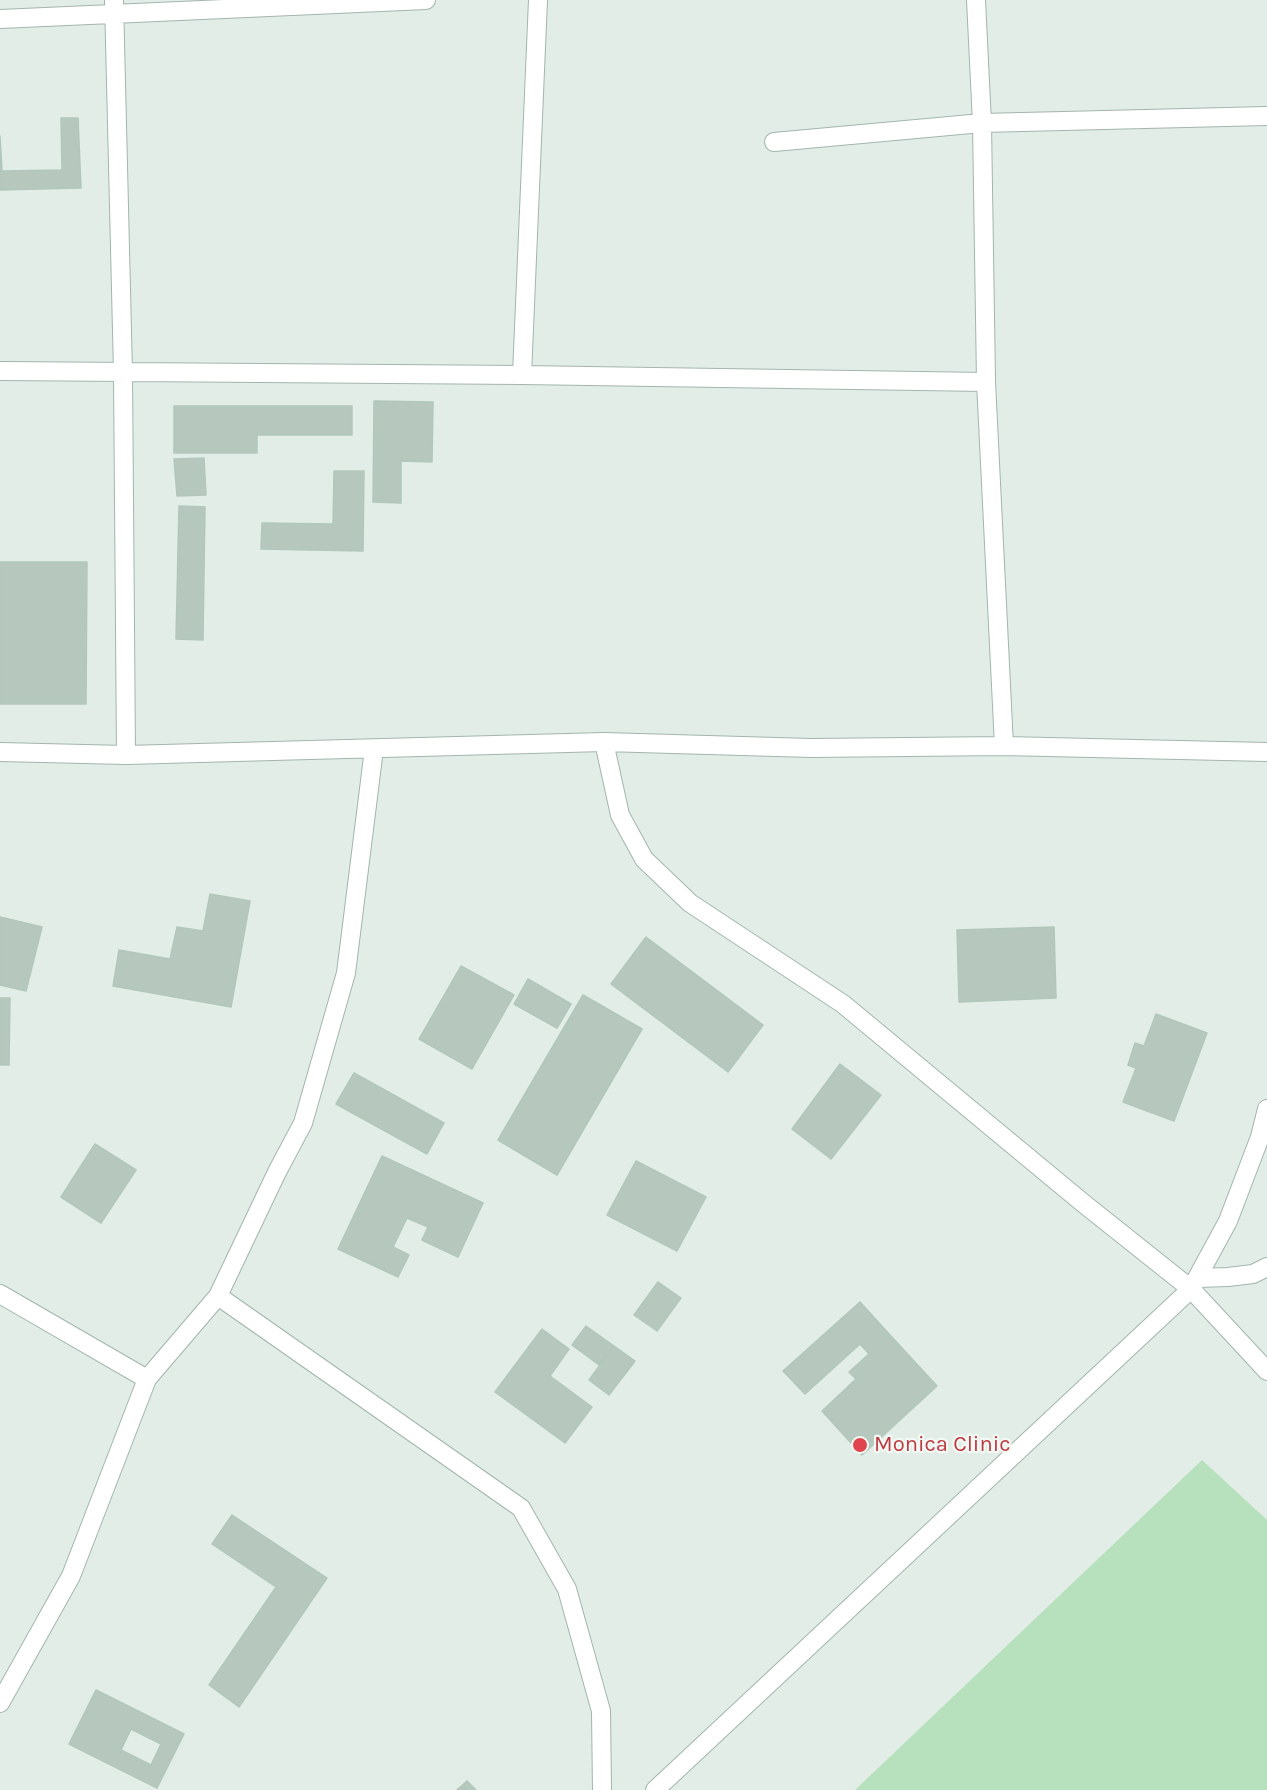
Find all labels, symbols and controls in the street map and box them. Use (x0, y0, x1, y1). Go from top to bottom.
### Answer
place label: Monica Clinic (874, 1432, 1011, 1458)
marker: Monica Clinic (851, 1436, 869, 1454)

